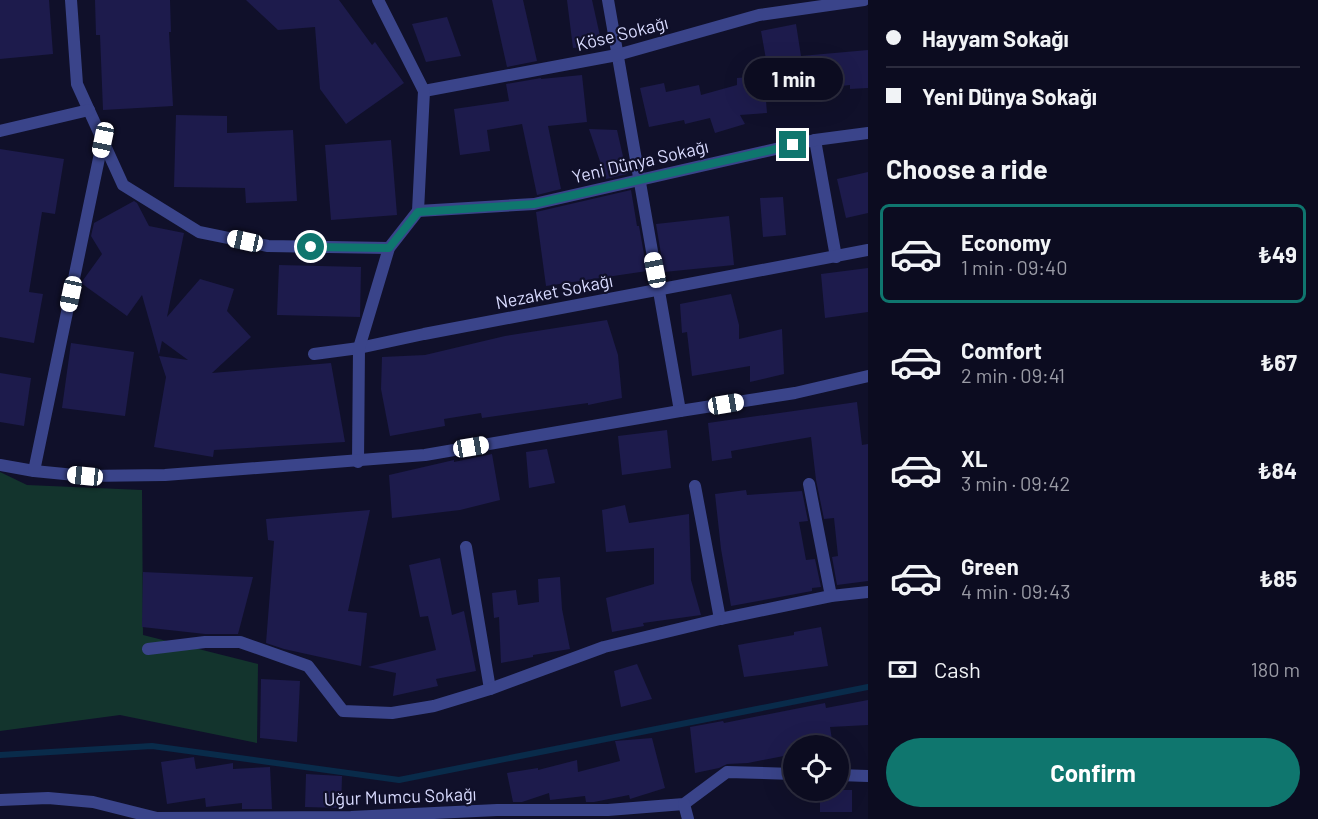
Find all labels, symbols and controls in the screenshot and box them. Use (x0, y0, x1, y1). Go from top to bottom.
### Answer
street label: Köse Sokağı (574, 11, 670, 55)
text: Hayyam Sokağı (922, 25, 1069, 51)
callout: 1 min (744, 58, 842, 100)
text: 1 min (772, 67, 815, 91)
text: Yeni Dünya Sokağı (922, 83, 1097, 109)
car (90, 121, 116, 159)
route end (779, 131, 806, 158)
street label: Yeni Dünya Sokağı (570, 135, 710, 187)
text: Choose a ride (886, 152, 1048, 184)
icon: car (889, 227, 943, 281)
car (226, 228, 264, 254)
text: Economy (961, 229, 1051, 255)
route start (297, 233, 324, 260)
text: ₺49 (1258, 241, 1297, 267)
car (643, 251, 667, 289)
text: 1 min · 09:40 (961, 255, 1067, 279)
street label: Nezaket Sokağı (493, 269, 615, 313)
car (58, 275, 84, 313)
icon: car (889, 335, 943, 389)
text: Comfort (961, 337, 1042, 363)
text: ₺67 (1260, 349, 1297, 375)
text: 2 min · 09:41 (961, 363, 1065, 387)
car (707, 392, 745, 416)
car (452, 435, 490, 459)
icon: car (889, 443, 943, 497)
text: XL (961, 445, 987, 471)
text: ₺84 (1258, 457, 1297, 483)
car (66, 465, 104, 487)
text: 3 min · 09:42 (961, 471, 1070, 495)
icon: car (889, 551, 943, 605)
text: Green (961, 553, 1019, 579)
text: ₺85 (1259, 565, 1297, 591)
text: 4 min · 09:43 (961, 579, 1070, 603)
icon: cash (886, 653, 919, 686)
text: Cash (934, 656, 981, 682)
text: 180 m (1251, 657, 1300, 681)
map controls (783, 735, 849, 801)
button: locate (783, 735, 849, 801)
button: Confirm (886, 738, 1300, 807)
street label: Uğur Mumcu Sokağı (323, 782, 477, 810)

